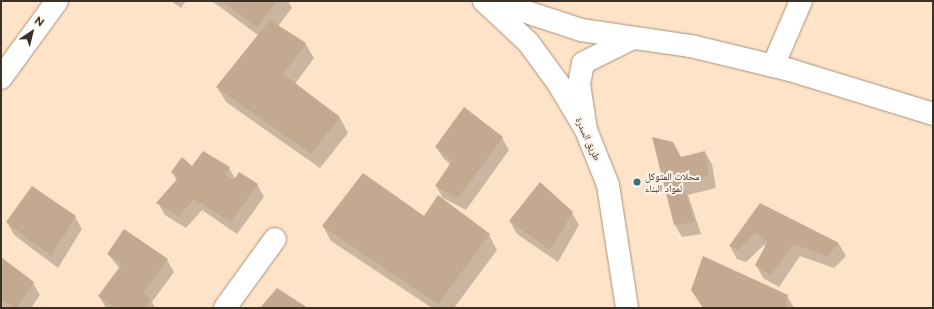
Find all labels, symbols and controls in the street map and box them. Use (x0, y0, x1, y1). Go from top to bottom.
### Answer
north arrow (12, 12, 52, 52)
text: N (32, 14, 46, 29)
street label: طريق السدرة (573, 115, 603, 163)
place label: محلات المتوكل لمواد البناء (645, 170, 700, 194)
marker: محلات المتوكل لمواد البناء (632, 177, 642, 187)

